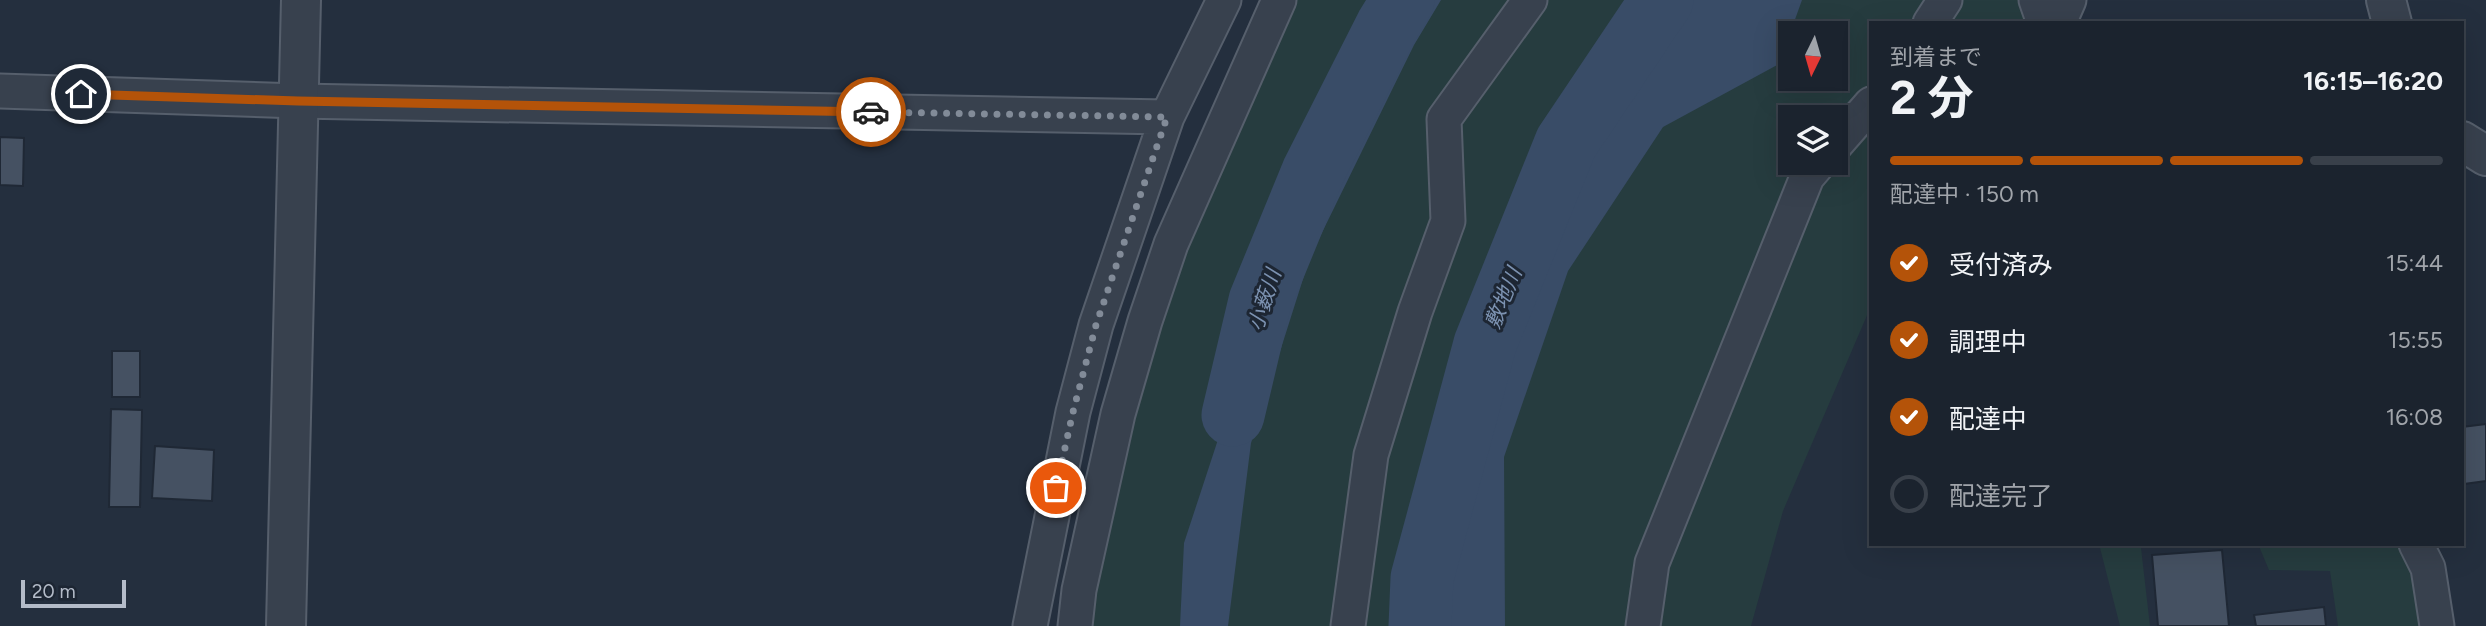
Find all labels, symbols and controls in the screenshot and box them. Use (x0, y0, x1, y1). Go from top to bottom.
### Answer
north arrow (1778, 21, 1848, 91)
map controls (1778, 21, 1848, 175)
text: 到着まで (1890, 43, 1982, 71)
pin (51, 64, 111, 124)
text: 16:15–16:20 (2303, 65, 2443, 97)
text: 2 分 (1890, 70, 1974, 126)
icon: home (62, 75, 100, 113)
courier (836, 77, 906, 147)
icon: car (852, 93, 890, 131)
button: layers (1778, 105, 1848, 175)
text: 配達中 · 150 m (1890, 180, 2039, 208)
icon: check (1890, 244, 1928, 282)
text: 受付済み (1949, 249, 2053, 281)
text: 15:44 (2386, 249, 2443, 277)
water label: 敷地川 (1480, 262, 1527, 332)
water label: 小薮川 (1242, 264, 1286, 334)
icon: check (1890, 321, 1928, 359)
text: 調理中 (1949, 326, 2027, 358)
text: 15:55 (2388, 326, 2443, 354)
icon: check (1890, 398, 1928, 436)
text: 配達中 (1949, 403, 2027, 435)
text: 16:08 (2386, 403, 2443, 431)
pin (1026, 458, 1086, 518)
icon: bag (1037, 469, 1075, 507)
text: 配達完了 (1949, 480, 2053, 512)
scale bar (21, 577, 126, 609)
text: 20 m (32, 580, 76, 603)

